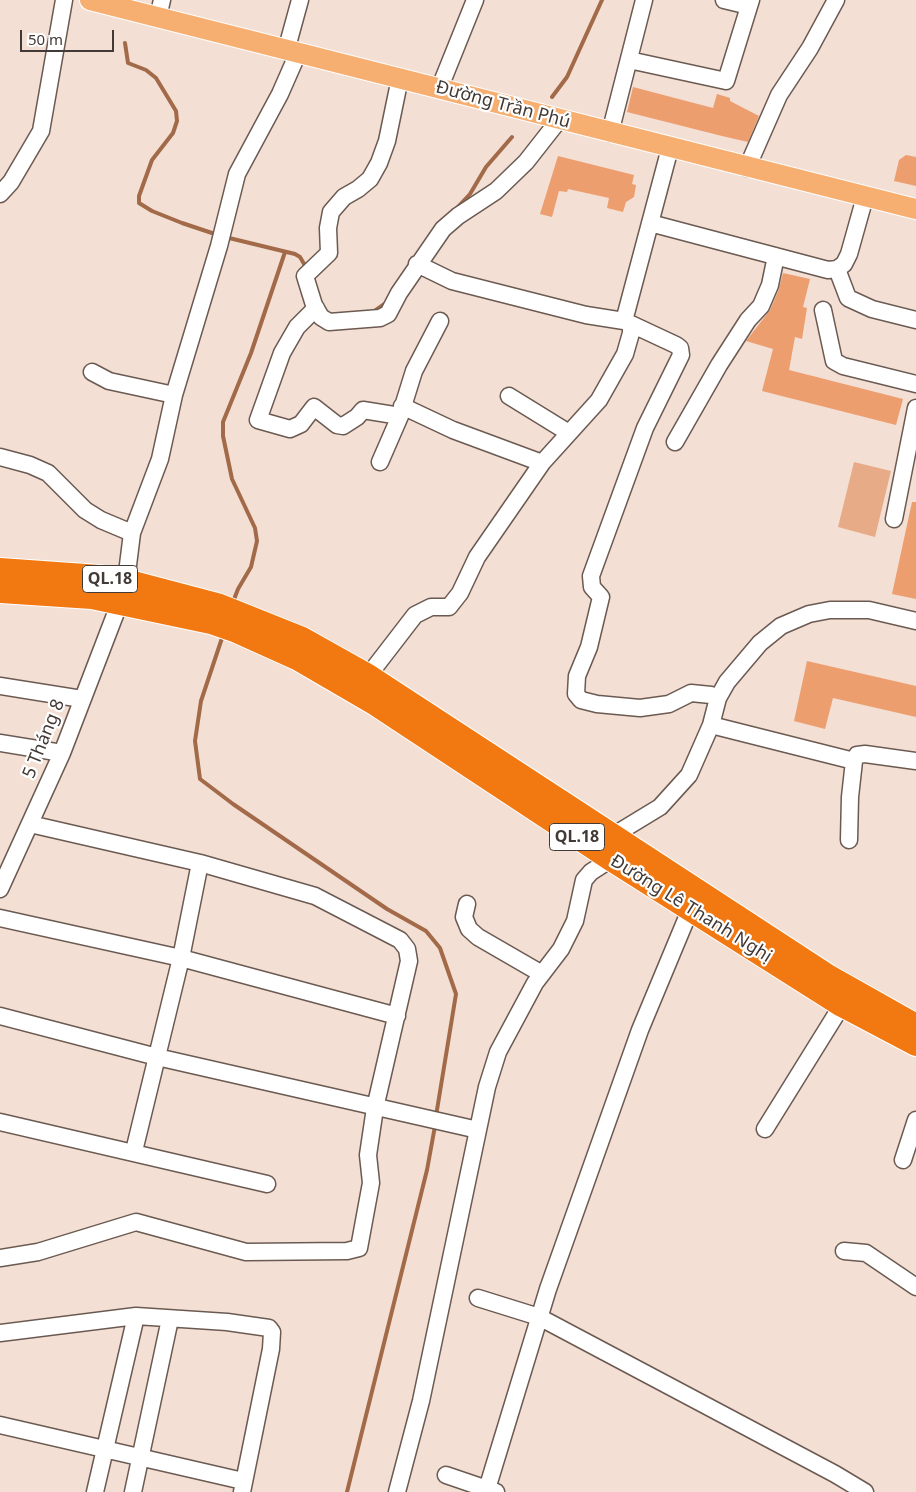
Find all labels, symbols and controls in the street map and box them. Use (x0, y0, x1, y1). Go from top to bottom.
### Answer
scale bar (22, 20, 116, 52)
text: 50 m (28, 29, 63, 49)
street label: Đường Trần Phú (433, 77, 573, 133)
road number: QL.18 (82, 566, 138, 592)
street label: 5 Tháng 8 (18, 696, 70, 782)
road number: QL.18 (550, 824, 604, 850)
street label: Đường Lê Thanh Nghị (606, 851, 776, 967)

